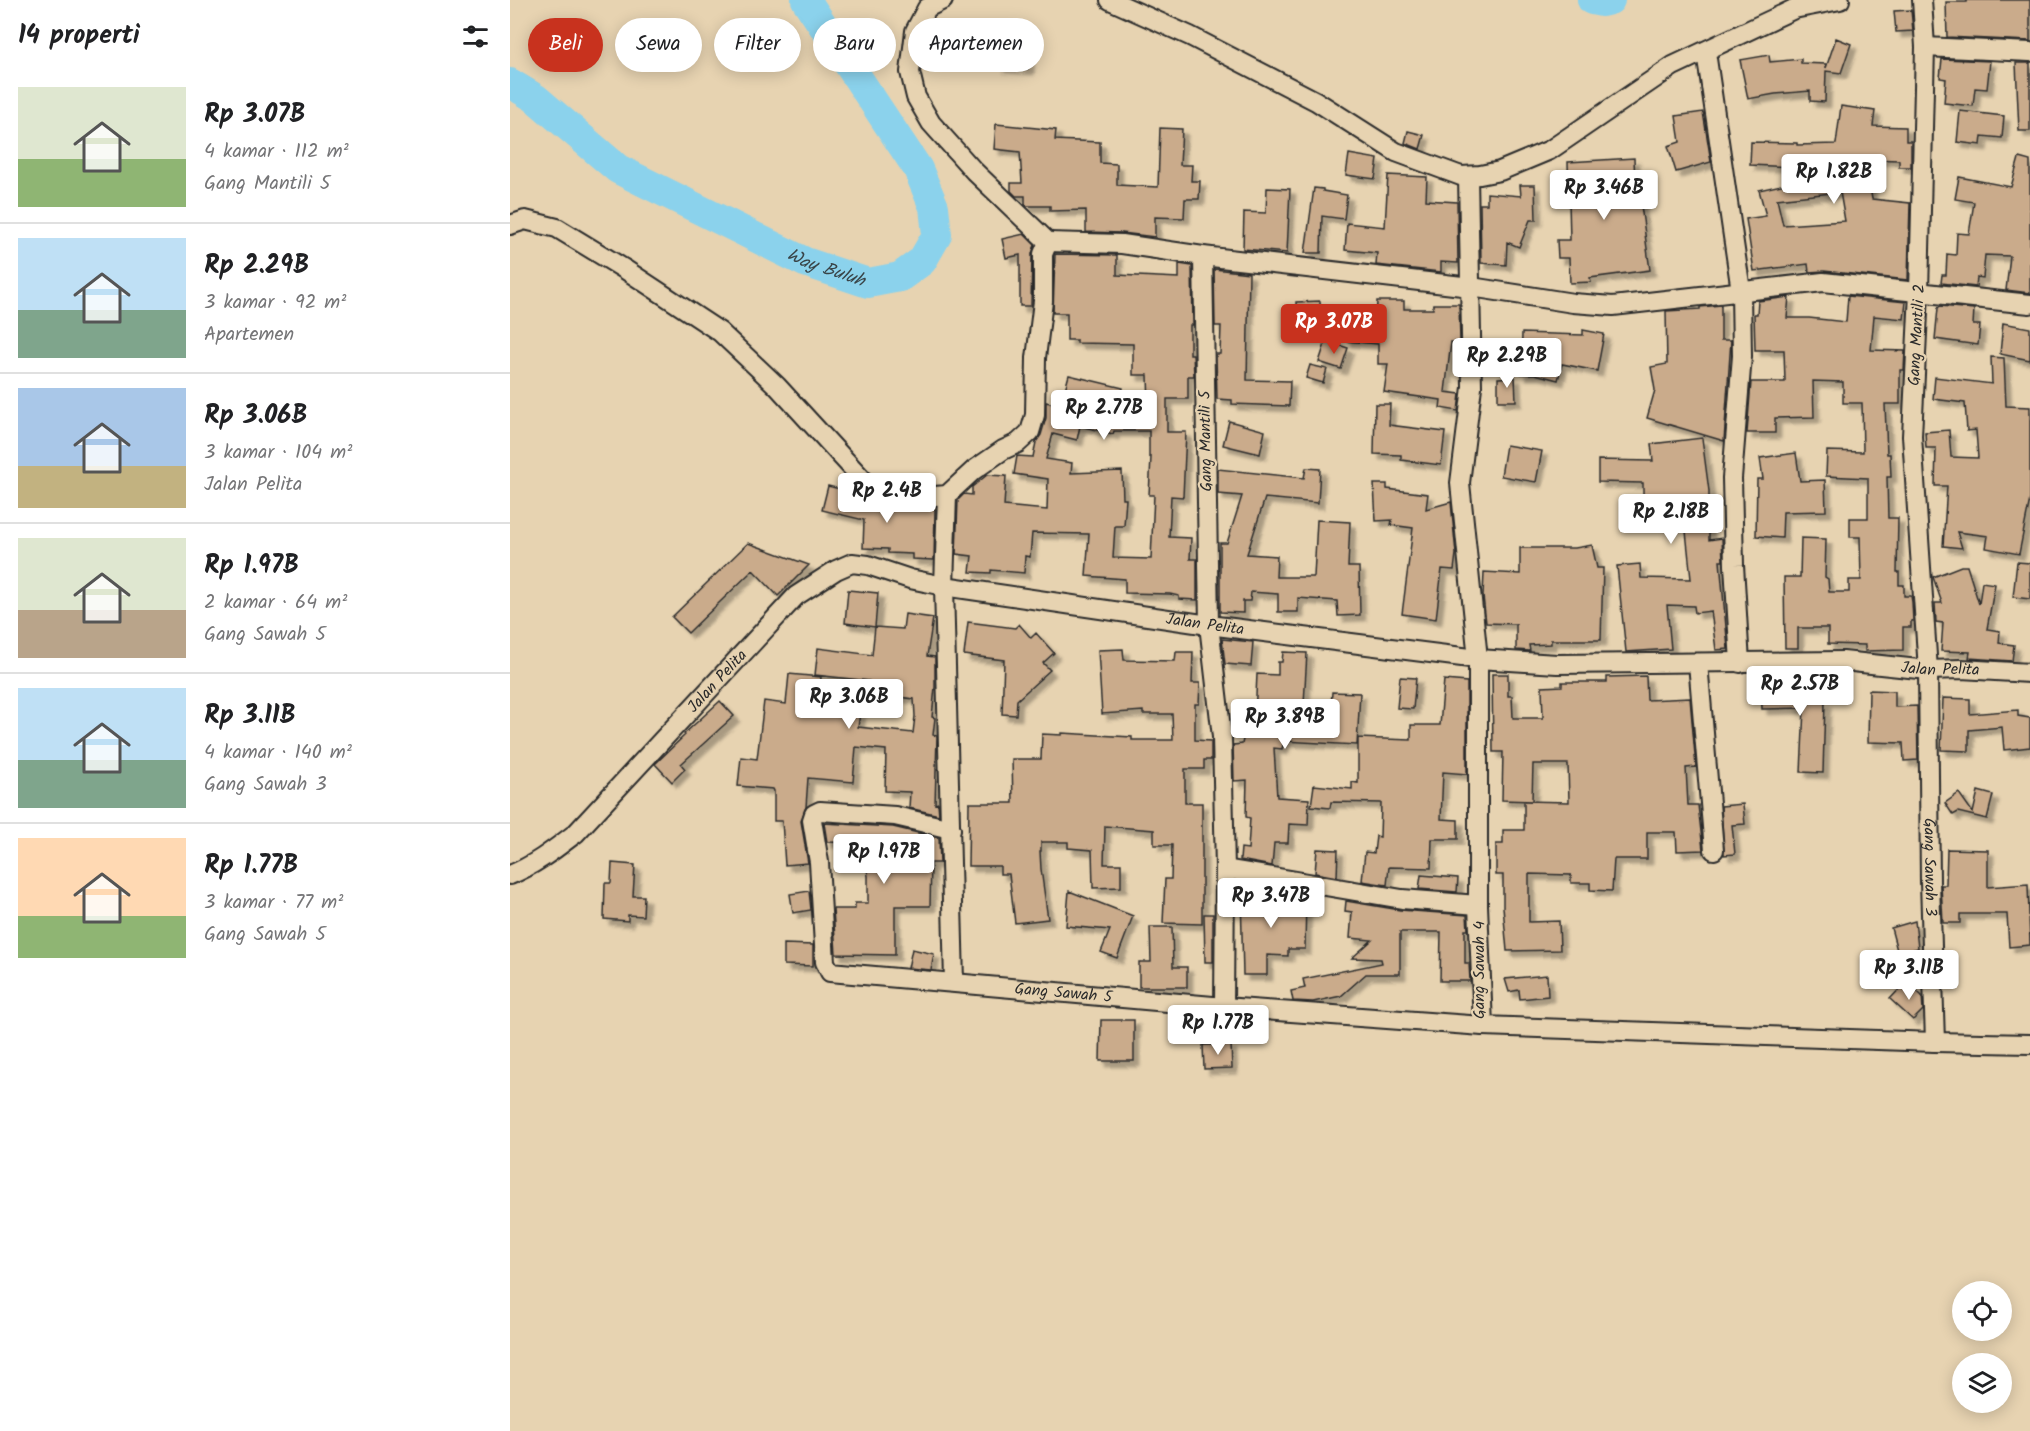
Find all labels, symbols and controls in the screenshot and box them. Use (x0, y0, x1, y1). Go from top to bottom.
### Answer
text: 14 properti (18, 15, 140, 57)
chip: Beli (528, 18, 603, 72)
chip: Sewa (615, 18, 702, 72)
chip: Filter (714, 18, 801, 72)
chip: Baru (813, 18, 896, 72)
chip: Apartemen (908, 18, 1044, 72)
icon: filters (459, 20, 492, 53)
text: Rp 3.07B (204, 94, 306, 136)
icon: home (66, 111, 138, 183)
text: 4 kamar · 112 m² (204, 136, 349, 168)
pin: Rp 1.82B (1772, 154, 1896, 205)
text: Rp 1.82B (1795, 157, 1873, 189)
text: Gang Mantili 5 (204, 168, 331, 200)
pin: Rp 3.46B (1542, 170, 1666, 221)
text: Rp 3.46B (1564, 173, 1644, 205)
water label: Way Buluh (782, 241, 870, 296)
text: Rp 2.29B (204, 245, 309, 287)
icon: home (66, 262, 138, 334)
street label: Gang Mantili 2 (1902, 283, 1932, 387)
text: 3 kamar · 92 m² (204, 287, 346, 319)
pin: Rp 3.07B (1272, 304, 1396, 355)
text: Rp 3.07B (1295, 307, 1373, 339)
text: Apartemen (204, 319, 294, 351)
pin: Rp 2.29B (1445, 338, 1569, 389)
text: Rp 2.29B (1466, 341, 1548, 373)
street label: Gang Mantili 5 (1193, 389, 1219, 492)
pin: Rp 2.77B (1042, 390, 1166, 441)
text: Rp 2.77B (1065, 393, 1143, 425)
text: Rp 3.06B (204, 395, 308, 437)
icon: home (66, 412, 138, 484)
text: 3 kamar · 104 m² (204, 437, 352, 469)
text: Jalan Pelita (204, 469, 302, 501)
pin: Rp 2.4B (832, 473, 942, 524)
text: Rp 2.4B (852, 476, 922, 508)
pin: Rp 2.18B (1609, 494, 1733, 545)
text: Rp 2.18B (1632, 497, 1710, 529)
text: Rp 1.97B (204, 545, 299, 587)
icon: home (66, 562, 138, 634)
text: 2 kamar · 64 m² (204, 587, 347, 619)
street label: Jalan Pelita (1164, 606, 1246, 642)
text: Gang Sawah 5 (204, 619, 326, 651)
street label: Jalan Pelita (681, 644, 753, 718)
street label: Jalan Pelita (1900, 655, 1980, 683)
pin: Rp 2.57B (1738, 666, 1862, 717)
text: Rp 2.57B (1761, 669, 1839, 701)
pin: Rp 3.06B (787, 679, 911, 730)
text: Rp 3.06B (809, 682, 889, 714)
text: Rp 3.11B (204, 695, 296, 737)
pin: Rp 3.89B (1223, 699, 1347, 750)
text: Rp 3.89B (1245, 702, 1325, 734)
icon: home (66, 712, 138, 784)
text: 4 kamar · 140 m² (204, 737, 352, 769)
text: Gang Sawah 3 (204, 769, 327, 801)
street label: Gang Sawah 3 (1917, 818, 1944, 917)
pin: Rp 1.97B (822, 834, 946, 885)
text: Rp 1.97B (847, 837, 921, 869)
text: Rp 1.77B (204, 845, 298, 887)
icon: home (66, 862, 138, 934)
pin: Rp 3.47B (1209, 878, 1333, 929)
text: Rp 3.47B (1232, 881, 1310, 913)
text: 3 kamar · 77 m² (204, 887, 343, 919)
text: Gang Sawah 5 (204, 919, 326, 951)
street label: Gang Sawah 4 (1467, 921, 1492, 1019)
pin: Rp 3.11B (1847, 950, 1971, 1001)
text: Rp 3.11B (1874, 953, 1944, 985)
street label: Gang Sawah 5 (1014, 976, 1115, 1010)
pin: Rp 1.77B (1156, 1005, 1280, 1056)
text: Rp 1.77B (1182, 1008, 1254, 1040)
map controls (1952, 1281, 2012, 1413)
button: locate (1952, 1281, 2012, 1341)
button: layers (1952, 1353, 2012, 1413)

